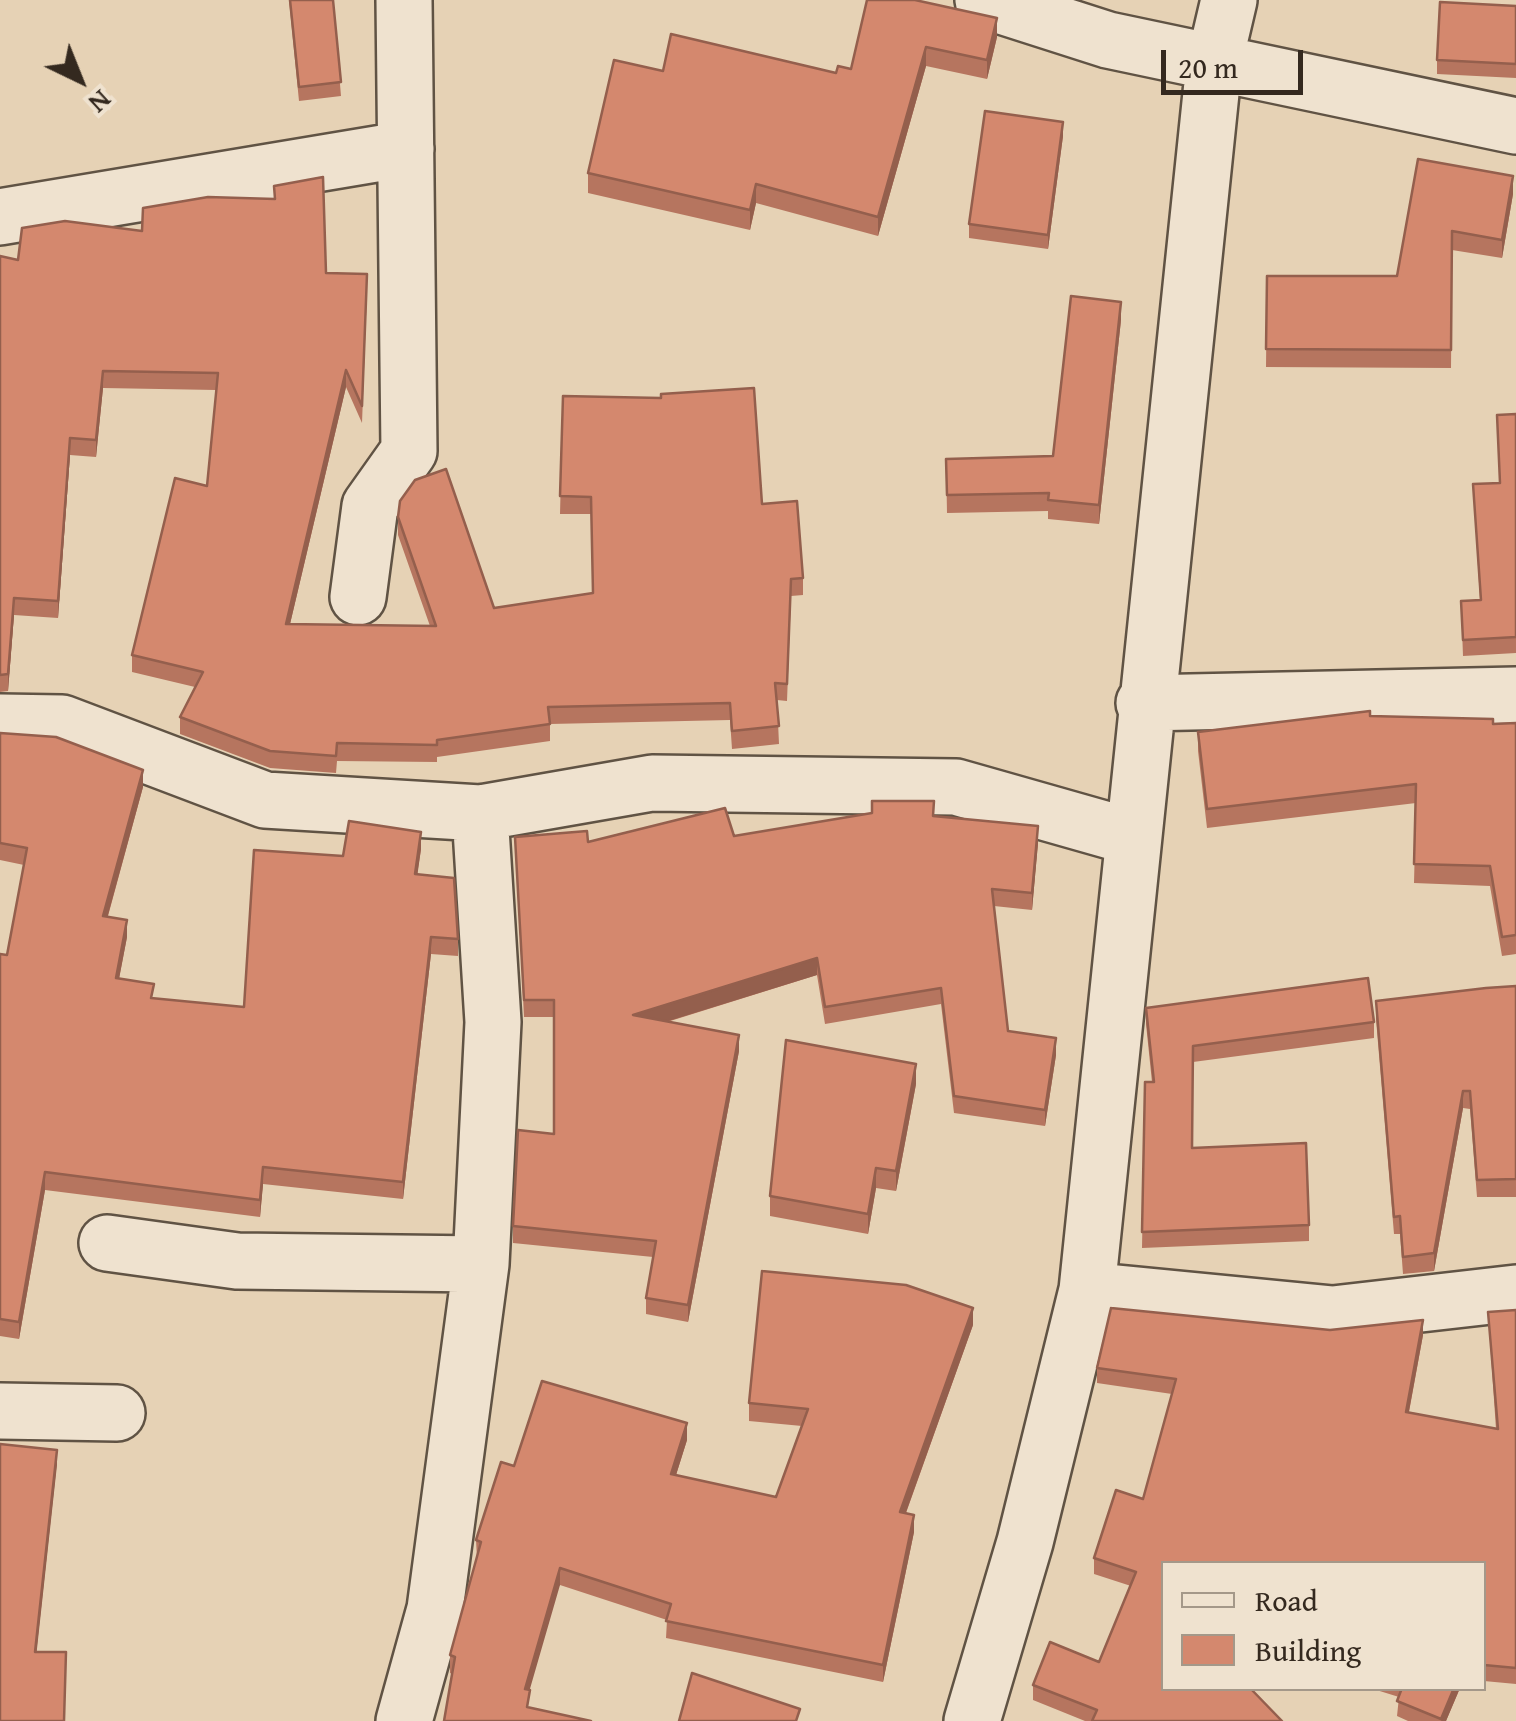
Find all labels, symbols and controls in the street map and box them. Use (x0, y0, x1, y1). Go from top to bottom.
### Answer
north arrow (30, 30, 130, 130)
scale bar (1166, 30, 1308, 92)
text: 20 m (1178, 45, 1238, 89)
text: N (80, 81, 122, 124)
legend (1161, 1561, 1486, 1691)
text: Road (1255, 1578, 1318, 1622)
text: Building (1255, 1628, 1361, 1672)

